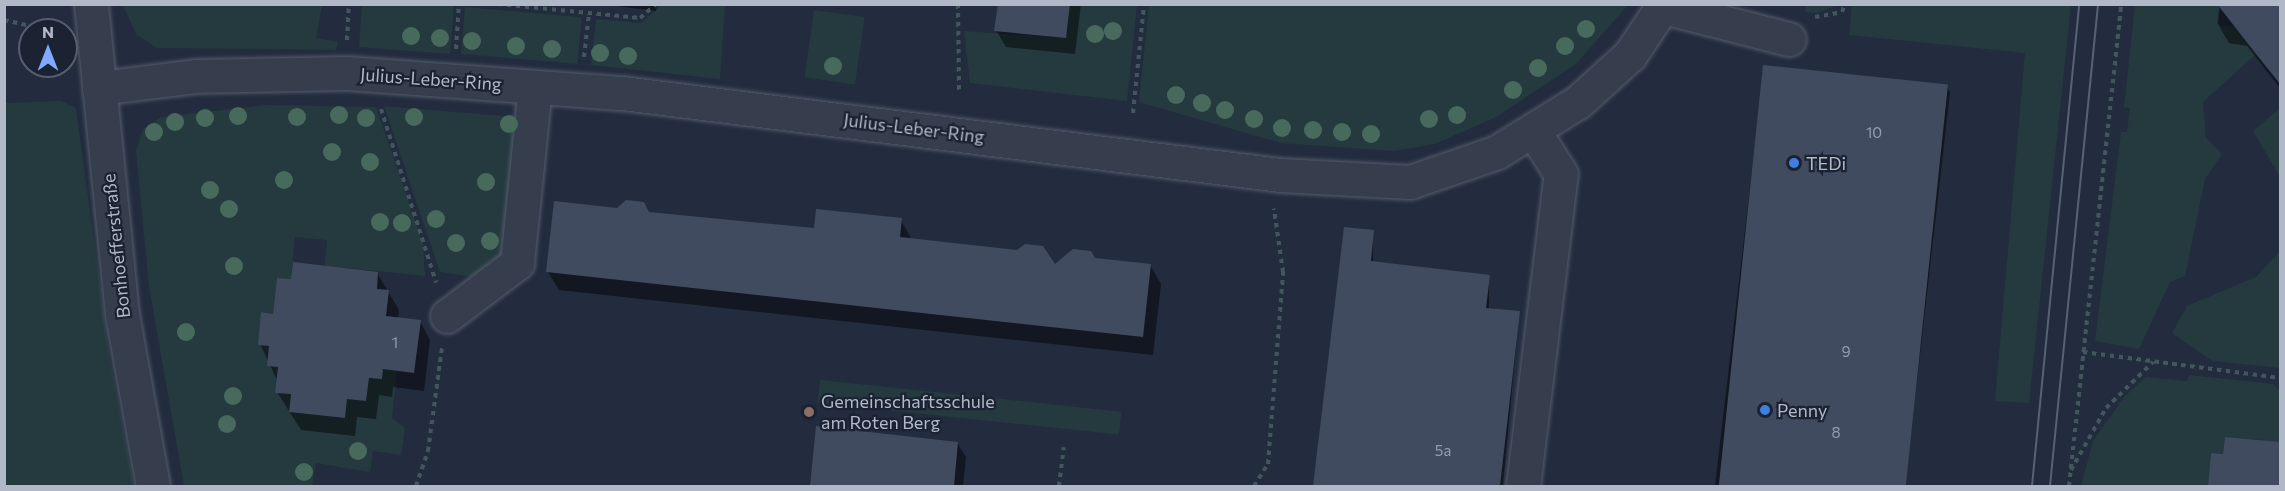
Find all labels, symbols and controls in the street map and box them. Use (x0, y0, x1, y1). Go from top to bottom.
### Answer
north arrow (18, 18, 78, 78)
text: N (42, 22, 54, 41)
street label: Julius-Leber-Ring (360, 63, 502, 95)
street label: Julius-Leber-Ring (842, 109, 986, 147)
house number: 10 (1866, 124, 1882, 142)
place label: TEDi (1806, 152, 1846, 174)
marker: TEDi (1787, 156, 1801, 170)
street label: Bonhoefferstraße (98, 173, 134, 319)
house number: 1 (392, 334, 398, 352)
house number: 9 (1841, 343, 1851, 361)
place label: Gemeinschaftsschule am Roten Berg (821, 391, 995, 434)
place label: Penny (1777, 399, 1827, 421)
marker: Penny (1758, 403, 1772, 417)
marker: Gemeinschaftsschule am Roten Berg (802, 405, 816, 419)
house number: 8 (1831, 424, 1841, 442)
house number: 5a (1435, 442, 1451, 460)

